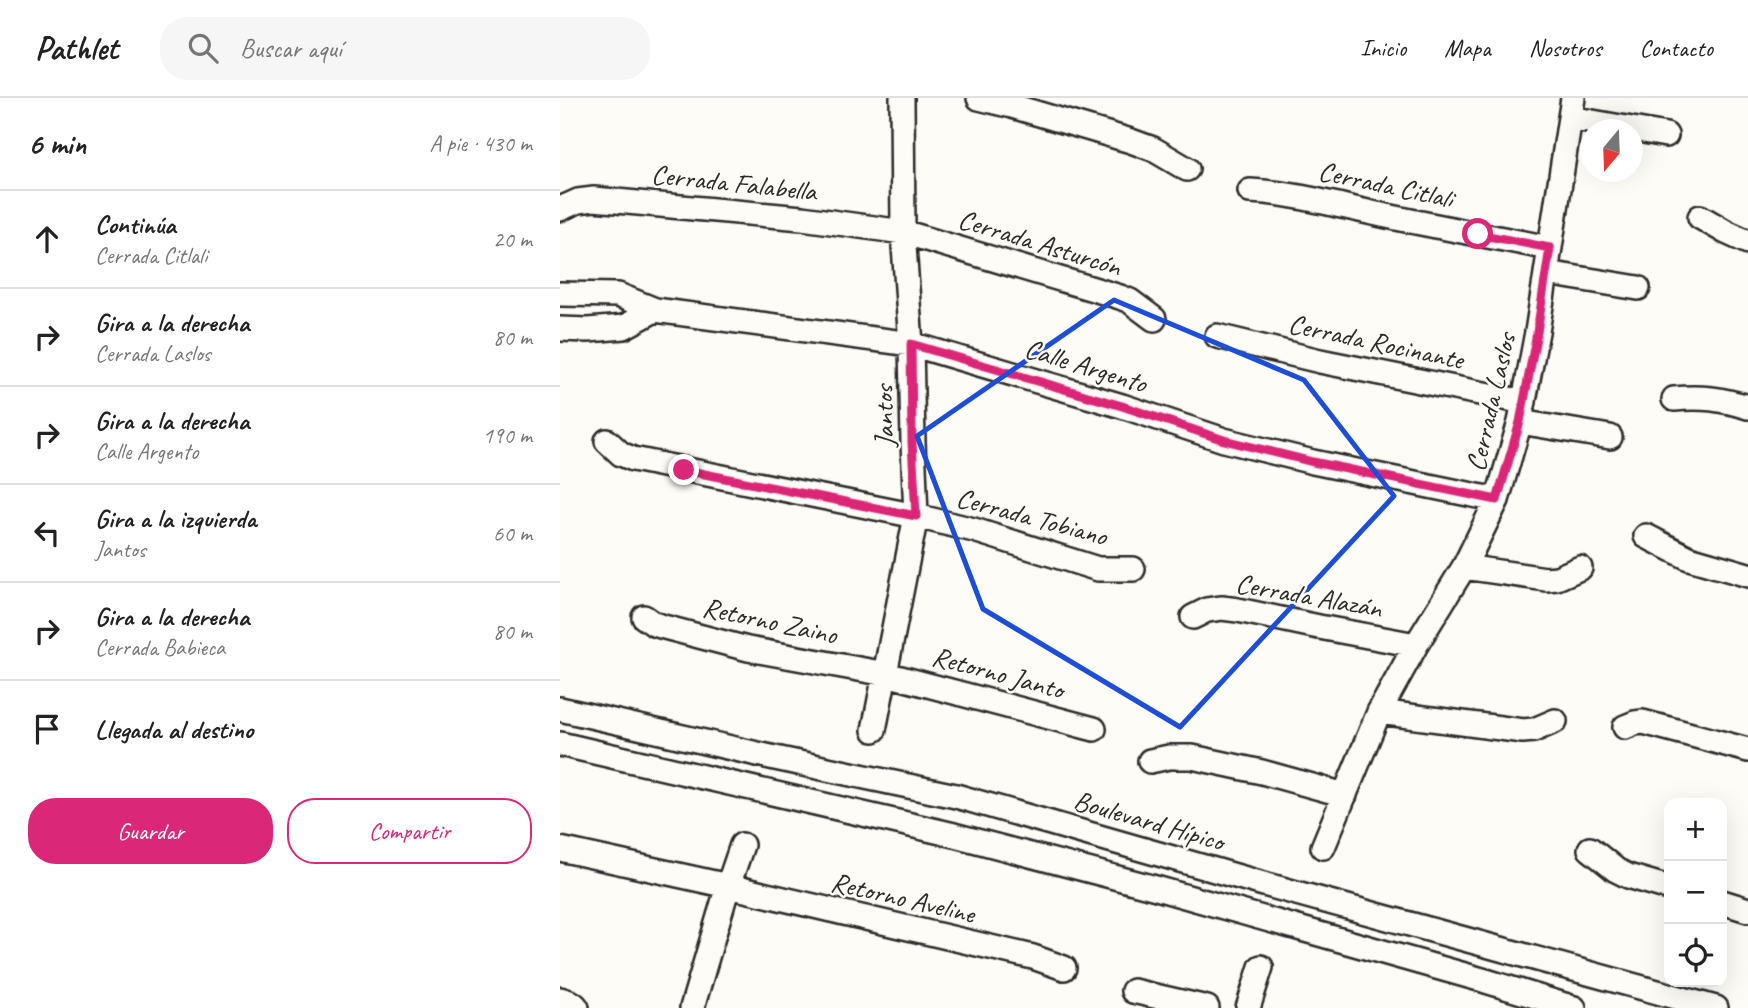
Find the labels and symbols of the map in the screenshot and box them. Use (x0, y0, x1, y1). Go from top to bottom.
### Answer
north arrow (1580, 119, 1643, 182)
street label: Cerrada Citlali (1315, 153, 1460, 217)
street label: Cerrada Falabella (650, 156, 820, 209)
street label: Cerrada Asturcón (954, 201, 1127, 284)
route start (1462, 218, 1493, 249)
street label: Cerrada Rocinante (1285, 306, 1468, 377)
street label: Cerrada Laslos (1458, 327, 1524, 475)
street label: Calle Argento (1021, 330, 1153, 401)
street label: Jantos (865, 382, 902, 449)
route end (668, 454, 699, 485)
street label: Cerrada Tobiano (953, 480, 1113, 554)
street label: Cerrada Alazán (1233, 565, 1386, 626)
street label: Retorno Zaino (700, 589, 842, 652)
street label: Retorno Janto (928, 638, 1070, 708)
street label: Boulevard Hípico (1070, 782, 1231, 859)
street label: Retorno Aveline (828, 864, 980, 931)

